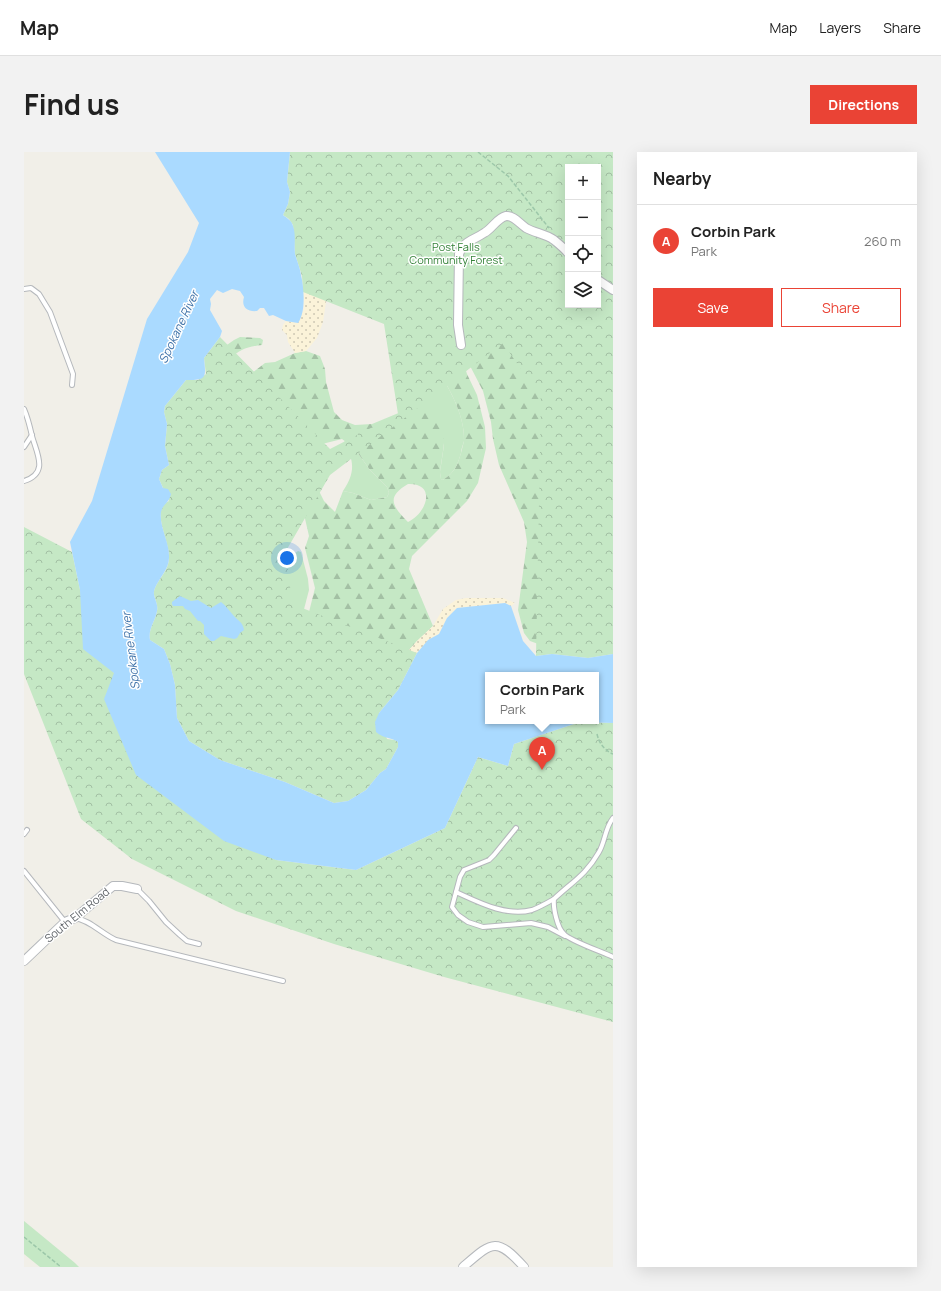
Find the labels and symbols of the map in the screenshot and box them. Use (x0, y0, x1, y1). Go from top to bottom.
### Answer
park label: Post Falls Community Forest (409, 239, 503, 267)
water label: Spokane River (154, 286, 203, 366)
your location (277, 548, 297, 568)
water label: Spokane River (117, 610, 144, 691)
pin: A (529, 737, 555, 770)
street label: South Elm Road (41, 884, 112, 945)

